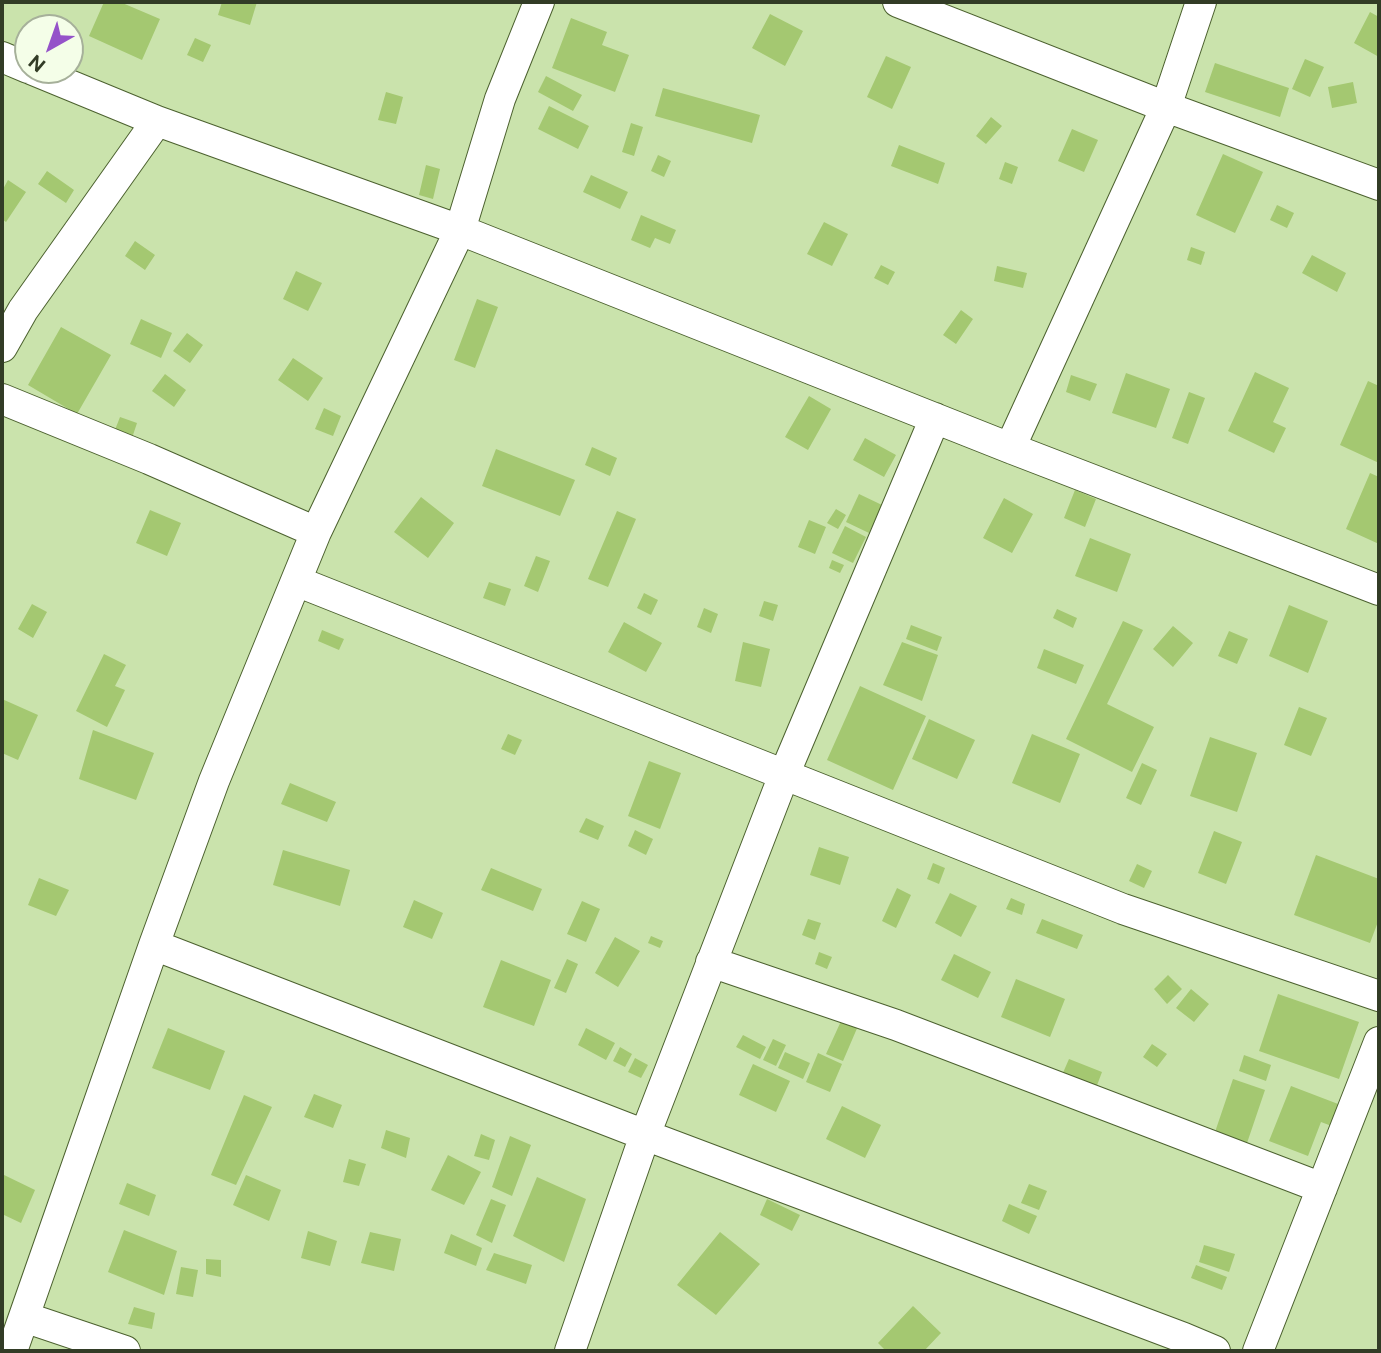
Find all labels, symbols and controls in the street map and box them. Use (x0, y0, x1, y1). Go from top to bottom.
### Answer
north arrow (14, 14, 84, 84)
text: N (24, 50, 50, 77)

